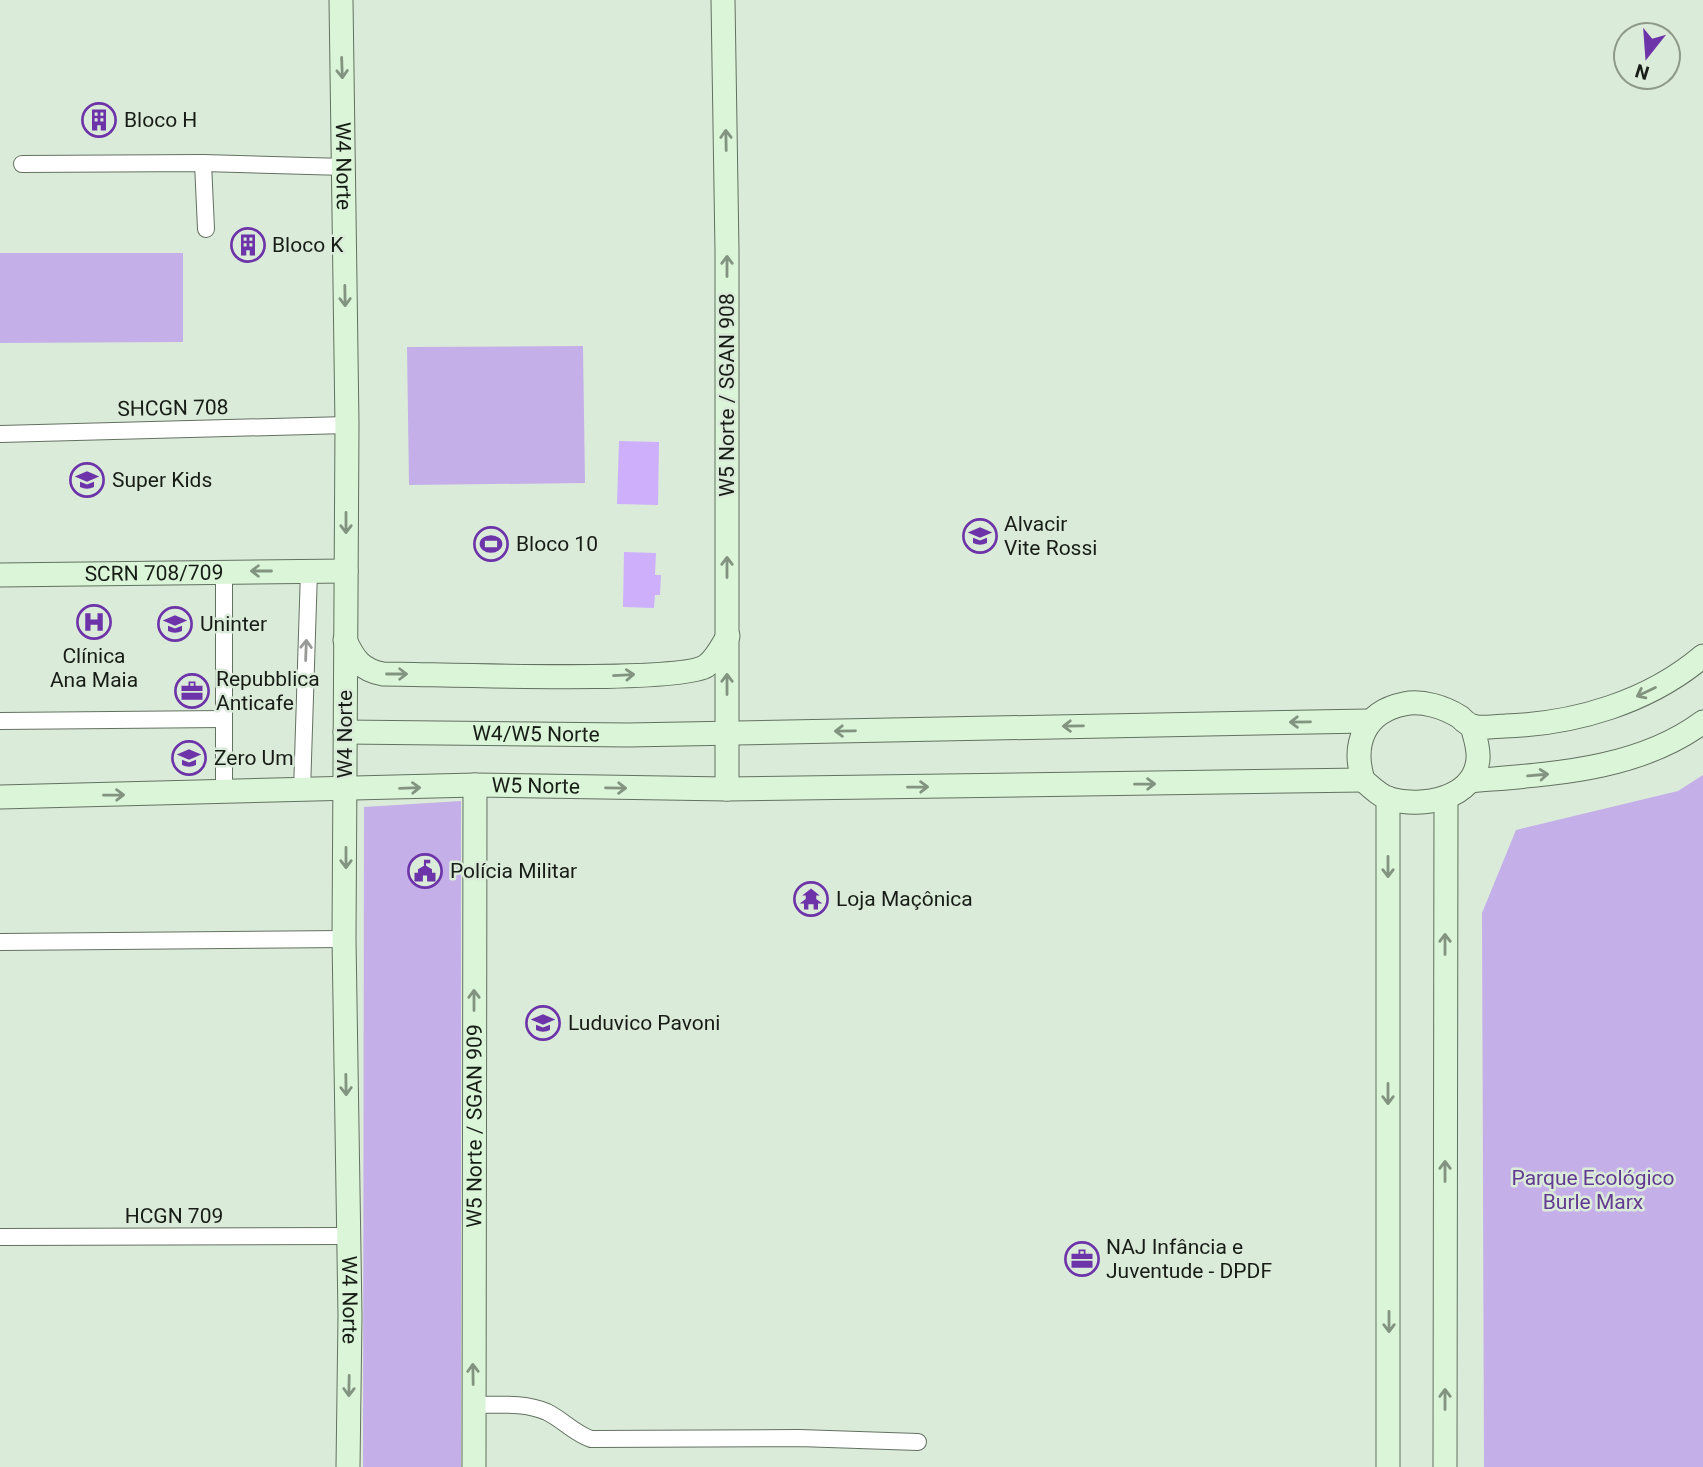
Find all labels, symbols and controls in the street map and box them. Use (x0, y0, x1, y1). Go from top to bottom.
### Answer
north arrow (1612, 21, 1682, 91)
one-way arrow (336, 56, 349, 79)
text: N (1632, 59, 1652, 85)
building icon: Bloco H (80, 101, 118, 139)
place label: Bloco H (124, 108, 197, 132)
street label: W4 Norte (331, 122, 356, 210)
one-way arrow (719, 129, 732, 152)
building icon: Bloco K (229, 226, 267, 264)
place label: Bloco K (272, 233, 344, 257)
one-way arrow (720, 255, 734, 278)
one-way arrow (338, 284, 352, 307)
street label: W5 Norte / SGAN 908 (715, 293, 739, 497)
street label: SHCGN 708 (117, 395, 229, 421)
school or university icon: Super Kids (68, 461, 106, 499)
place label: Super Kids (112, 468, 212, 492)
one-way arrow (340, 511, 353, 534)
place label: Alvacir Vite Rossi (1004, 512, 1097, 560)
school or university icon: Alvacir Vite Rossi (961, 517, 999, 555)
sports icon: Bloco 10 (472, 525, 510, 563)
place label: Bloco 10 (516, 532, 598, 556)
one-way arrow (721, 556, 734, 579)
street label: SCRN 708/709 (84, 560, 224, 586)
one-way arrow (249, 564, 272, 578)
hospital icon: Clínica Ana Maia (75, 603, 113, 641)
school or university icon: Uninter (156, 605, 194, 643)
place label: Uninter (200, 612, 267, 636)
one-way arrow (300, 638, 313, 661)
place label: Clínica Ana Maia (50, 644, 138, 692)
place label: Repubblica Anticafe (216, 667, 320, 715)
one-way arrow (385, 667, 408, 681)
one-way arrow (612, 668, 635, 681)
office icon: Repubblica Anticafe (173, 672, 211, 710)
one-way arrow (721, 673, 734, 696)
one-way arrow (1636, 686, 1657, 700)
street label: W4 Norte (333, 690, 357, 778)
one-way arrow (1289, 715, 1312, 729)
one-way arrow (1061, 720, 1084, 733)
street label: W4/W5 Norte (472, 721, 600, 747)
one-way arrow (834, 724, 857, 737)
school or university icon: Zero Um (170, 739, 208, 777)
place label: Zero Um (214, 746, 294, 770)
one-way arrow (1526, 768, 1549, 781)
street label: W5 Norte (492, 773, 580, 799)
one-way arrow (1133, 777, 1156, 790)
one-way arrow (906, 780, 929, 794)
one-way arrow (398, 781, 421, 794)
one-way arrow (605, 781, 628, 794)
one-way arrow (102, 788, 125, 802)
one-way arrow (339, 846, 353, 869)
public building icon: Polícia Militar (406, 852, 444, 890)
one-way arrow (1381, 855, 1395, 878)
place label: Polícia Militar (450, 859, 577, 883)
temple icon: Loja Maçônica (792, 880, 830, 918)
place label: Loja Maçônica (836, 887, 973, 911)
one-way arrow (1438, 933, 1452, 956)
one-way arrow (467, 989, 481, 1012)
school or university icon: Luduvico Pavoni (524, 1004, 562, 1042)
place label: Luduvico Pavoni (568, 1011, 720, 1035)
street label: W5 Norte / SGAN 909 (462, 1024, 487, 1228)
one-way arrow (339, 1073, 353, 1096)
one-way arrow (1381, 1082, 1395, 1105)
one-way arrow (1438, 1160, 1452, 1183)
park label: Parque Ecológico Burle Marx (1512, 1166, 1675, 1214)
street label: HCGN 709 (125, 1204, 223, 1228)
place label: NAJ Infância e Juventude - DPDF (1106, 1235, 1272, 1283)
office icon: NAJ Infância e Juventude - DPDF (1063, 1240, 1101, 1278)
street label: W4 Norte (337, 1256, 362, 1344)
one-way arrow (1382, 1310, 1396, 1333)
one-way arrow (467, 1363, 480, 1386)
one-way arrow (342, 1374, 356, 1397)
one-way arrow (1438, 1388, 1452, 1411)

